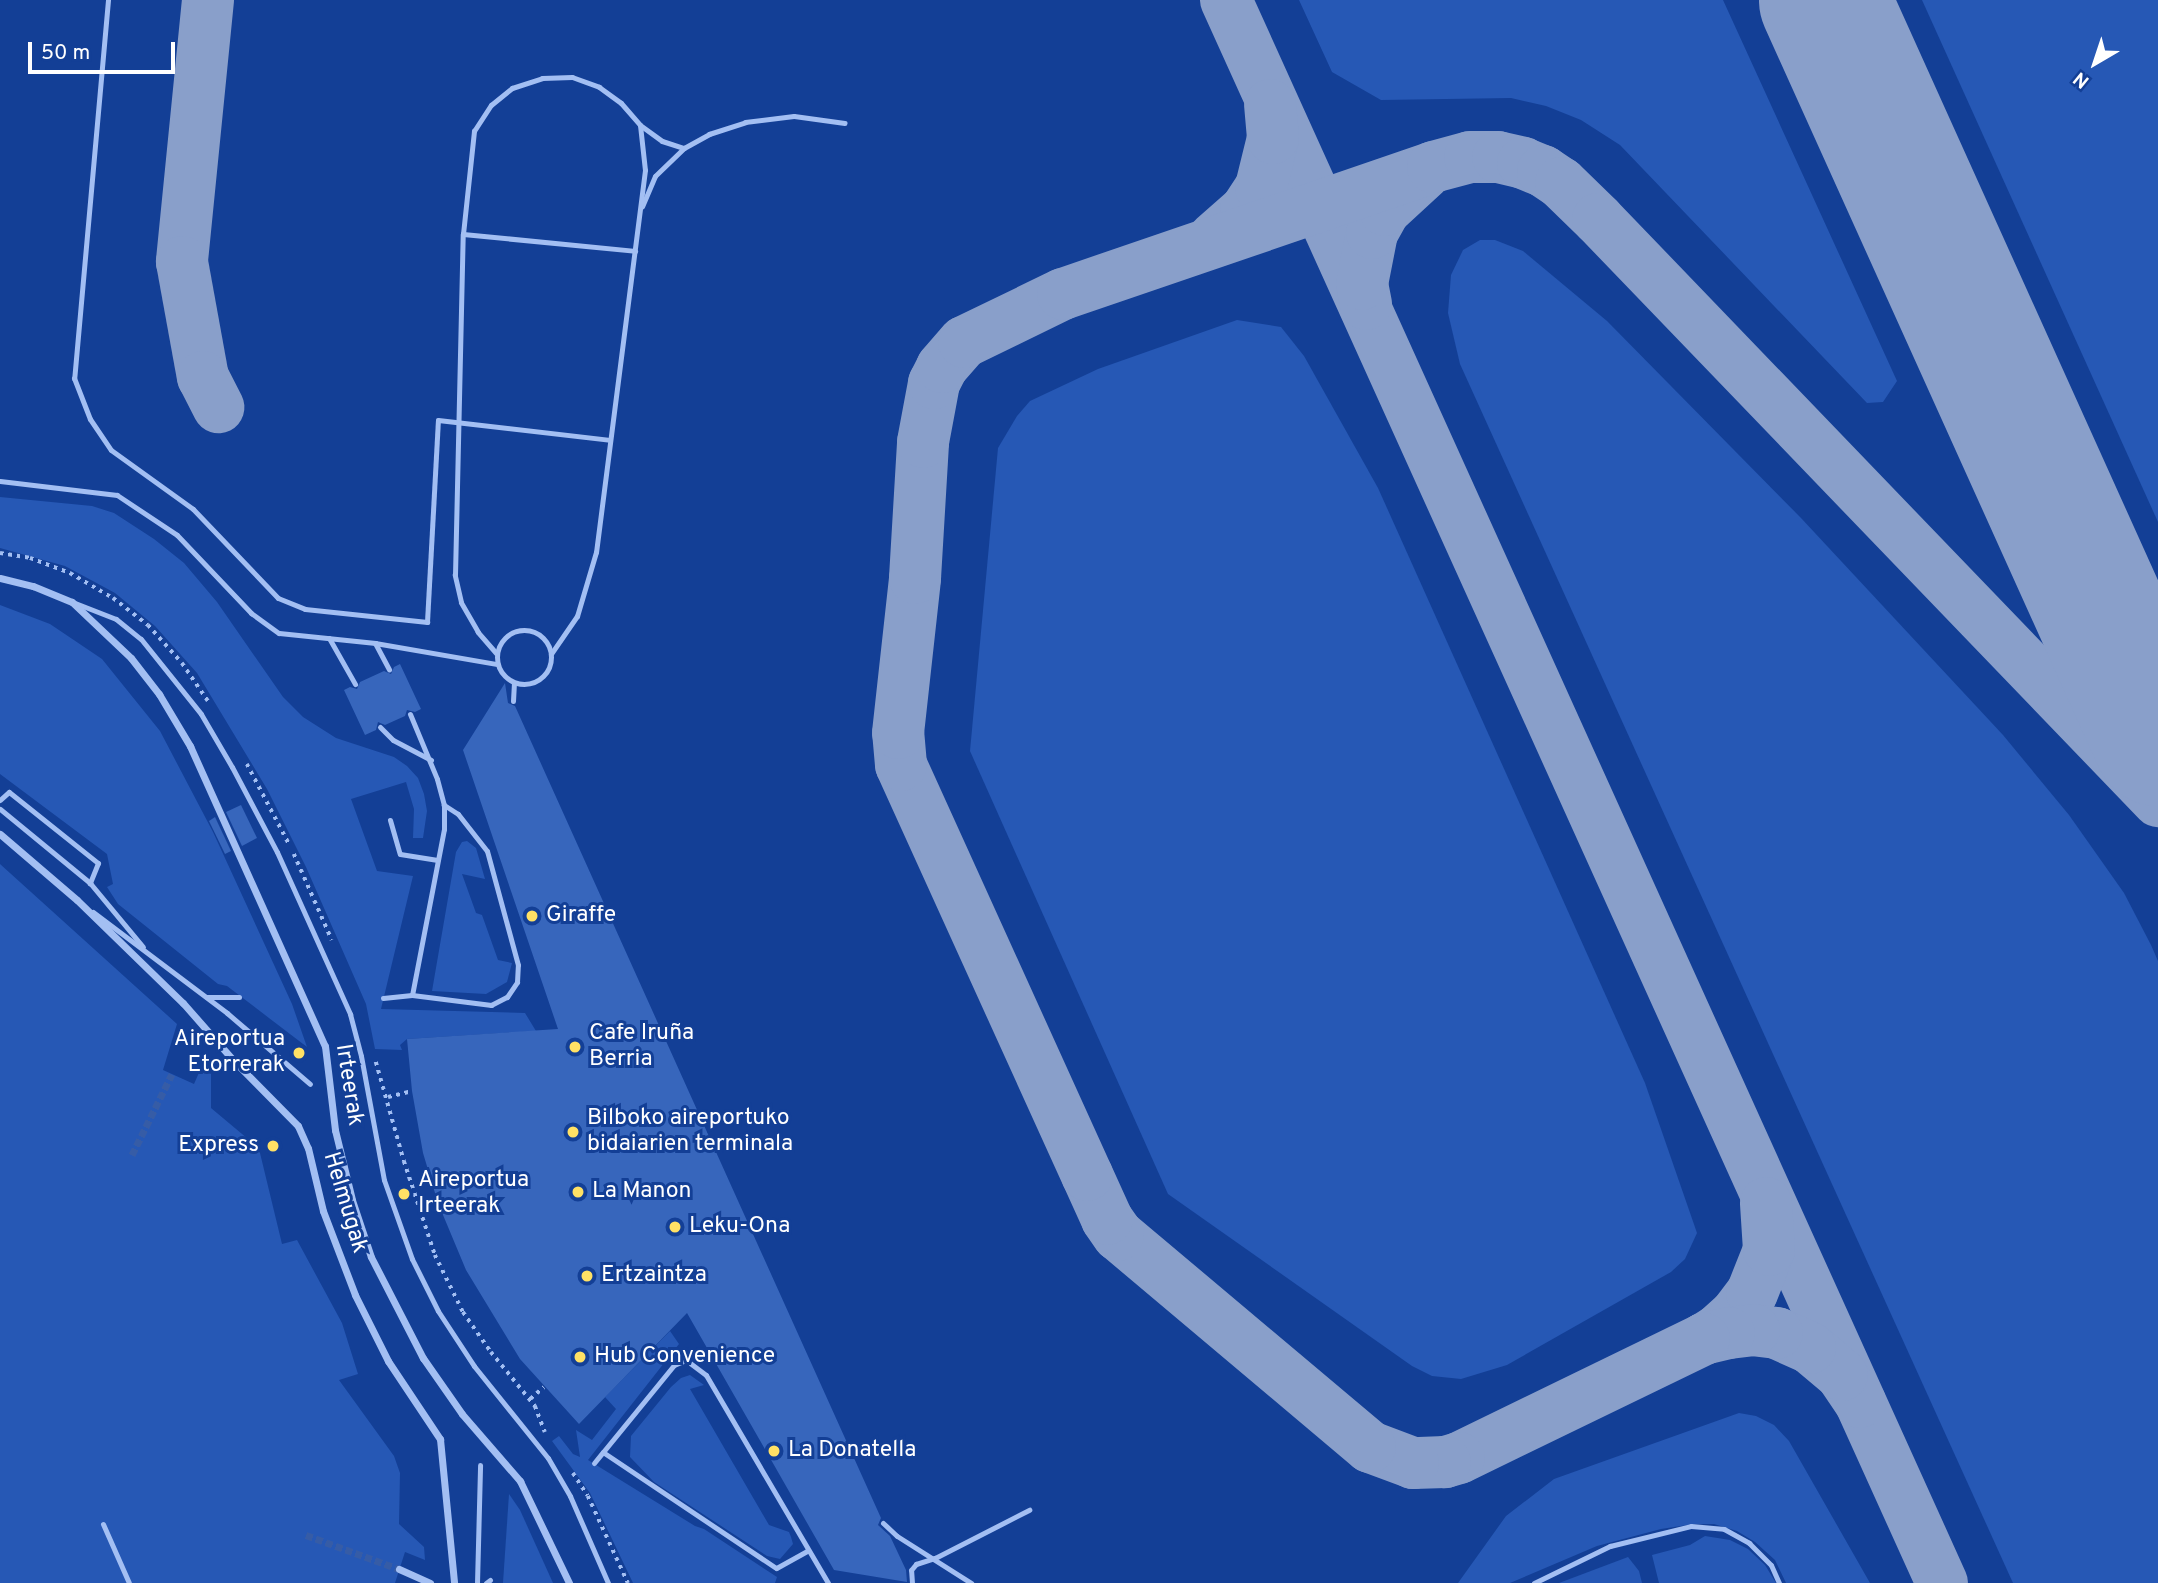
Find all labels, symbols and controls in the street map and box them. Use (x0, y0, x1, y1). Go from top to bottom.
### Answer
scale bar (32, 28, 178, 72)
north arrow (2060, 28, 2130, 98)
text: 50 m (41, 40, 90, 67)
text: N (2069, 66, 2095, 93)
place label: Giraffe (546, 902, 616, 930)
marker: Giraffe (524, 908, 540, 924)
place label: Cafe Iruña Berria (589, 1020, 694, 1074)
place label: Aireportua Etorrerak (174, 1026, 285, 1080)
marker: Cafe Iruña Berria (567, 1039, 583, 1055)
street label: Irteerak (328, 1042, 368, 1128)
marker: Aireportua Etorrerak (291, 1045, 307, 1061)
place label: Bilboko aireportuko bidaiarien terminala (587, 1105, 793, 1159)
marker: Bilboko aireportuko bidaiarien terminala (565, 1124, 581, 1140)
place label: Express (178, 1132, 259, 1160)
marker: Express (265, 1138, 281, 1154)
street label: Helmugak (316, 1149, 372, 1257)
place label: Aireportua Irteerak (418, 1167, 529, 1221)
place label: La Manon (592, 1178, 692, 1206)
marker: La Manon (570, 1184, 586, 1200)
marker: Aireportua Irteerak (396, 1186, 412, 1202)
place label: Leku-Ona (689, 1213, 790, 1241)
marker: Leku-Ona (667, 1219, 683, 1235)
place label: Ertzaintza (601, 1262, 707, 1290)
marker: Ertzaintza (579, 1268, 595, 1284)
place label: Hub Convenience (594, 1343, 775, 1371)
marker: Hub Convenience (572, 1349, 588, 1365)
place label: La Donatella (788, 1437, 916, 1465)
marker: La Donatella (766, 1443, 782, 1459)

